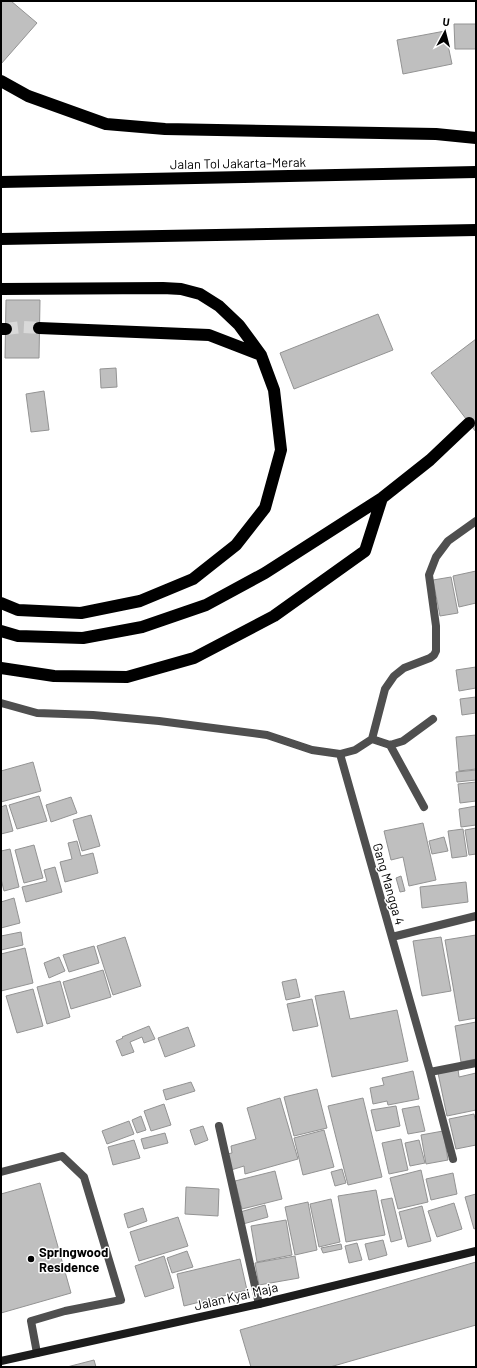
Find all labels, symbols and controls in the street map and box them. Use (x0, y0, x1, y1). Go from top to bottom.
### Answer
north arrow (425, 12, 465, 52)
text: U (442, 15, 451, 28)
street label: Jalan Tol Jakarta–Merak (170, 154, 307, 172)
street label: Gang Mangga 4 (370, 841, 408, 927)
place label: Springwood Residence (39, 1244, 108, 1275)
marker: Springwood Residence (26, 1254, 36, 1264)
street label: Jalan Kyai Maja (193, 1279, 279, 1313)

